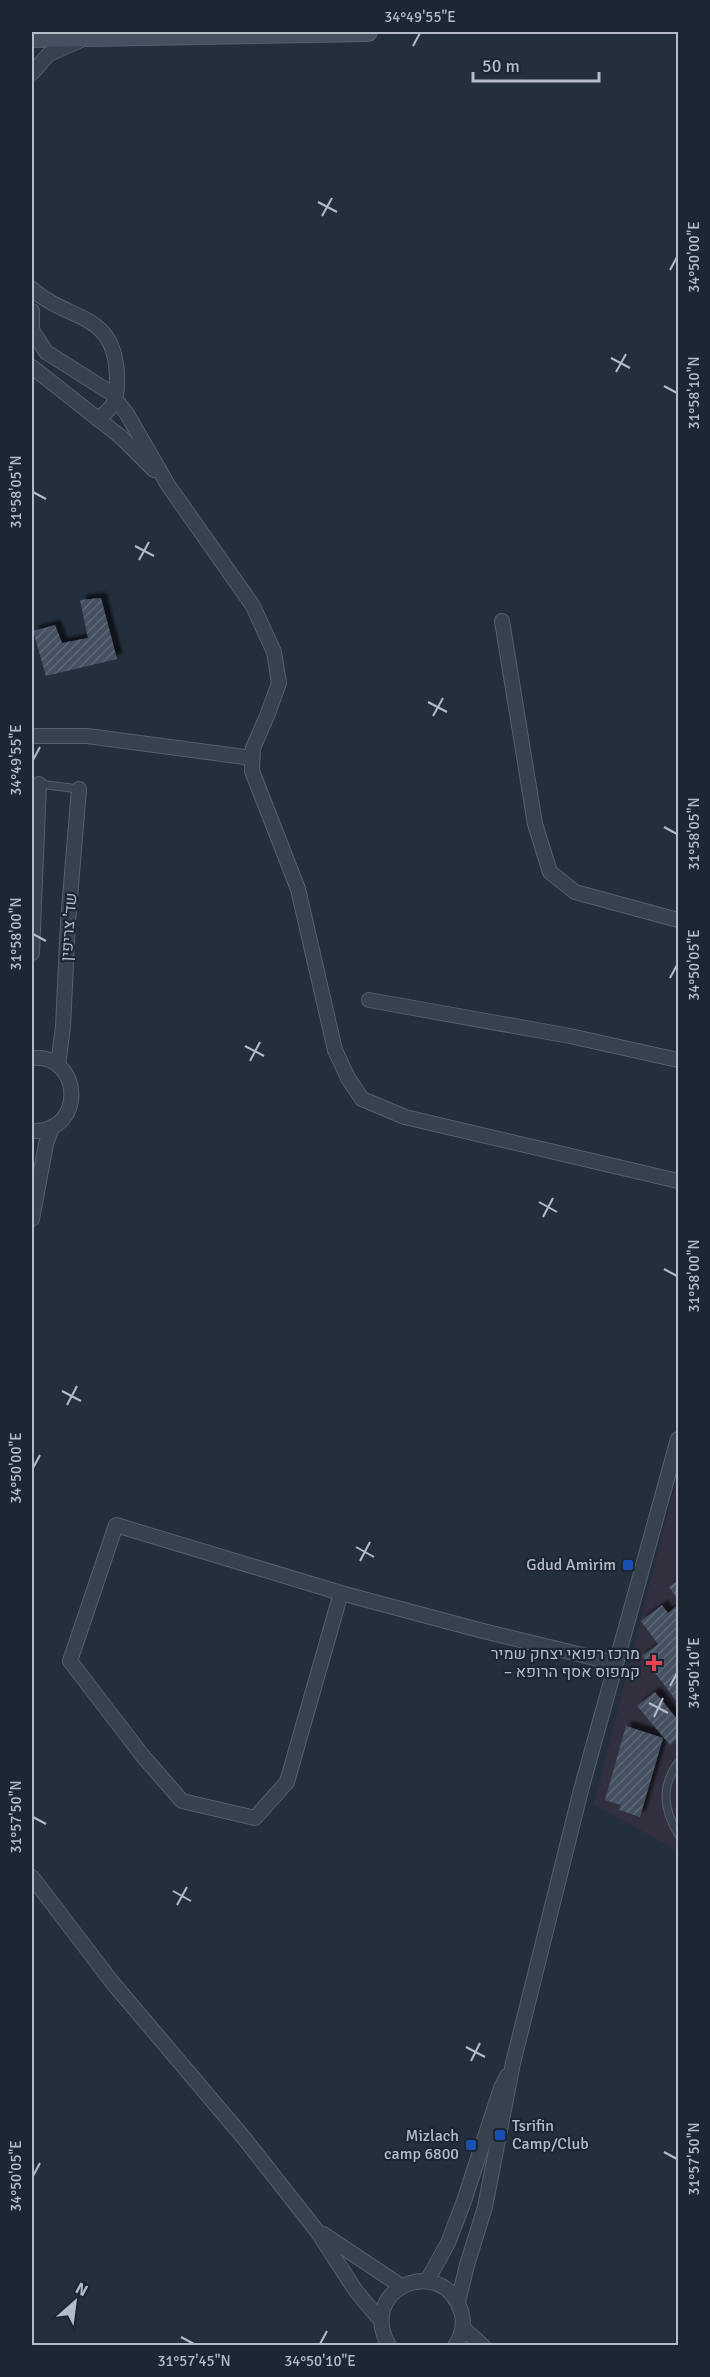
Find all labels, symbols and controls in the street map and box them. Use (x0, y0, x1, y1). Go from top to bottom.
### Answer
text: 34°49'55"E (384, 8, 456, 26)
scale bar (473, 45, 599, 83)
text: 50 m (482, 55, 520, 77)
text: 34°50'00"E (685, 221, 703, 293)
text: 31°58'10"N (685, 356, 703, 430)
text: 31°58'05"N (7, 455, 25, 529)
text: 34°49'55"E (7, 724, 25, 796)
text: 31°58'05"N (685, 797, 703, 871)
street label: שד' צריפין (57, 892, 81, 962)
text: 31°58'00"N (7, 897, 25, 971)
text: 34°50'05"E (685, 929, 703, 1001)
text: 31°58'00"N (685, 1239, 703, 1313)
text: 34°50'00"E (7, 1432, 25, 1504)
place label: Gdud Amirim (526, 1555, 616, 1575)
marker: Gdud Amirim (621, 1558, 635, 1572)
text: 34°50'10"E (685, 1637, 703, 1709)
place label: מרכז רפואי יצחק שמיר – קמפוס אסף הרופא (491, 1644, 640, 1682)
marker: מרכז רפואי יצחק שמיר – קמפוס אסף הרופא (645, 1654, 663, 1672)
text: 31°57'50"N (7, 1780, 25, 1854)
place label: Tsrifin Camp/Club (512, 2116, 589, 2154)
text: 31°57'50"N (685, 2122, 703, 2196)
place label: Mizlach camp 6800 (384, 2126, 459, 2164)
marker: Tsrifin Camp/Club (493, 2128, 507, 2142)
marker: Mizlach camp 6800 (464, 2138, 478, 2152)
text: 34°50'05"E (7, 2140, 25, 2212)
north arrow (45, 2272, 105, 2332)
text: N (72, 2278, 91, 2301)
text: 31°57'45"N (157, 2352, 231, 2370)
text: 34°50'10"E (284, 2352, 356, 2370)

